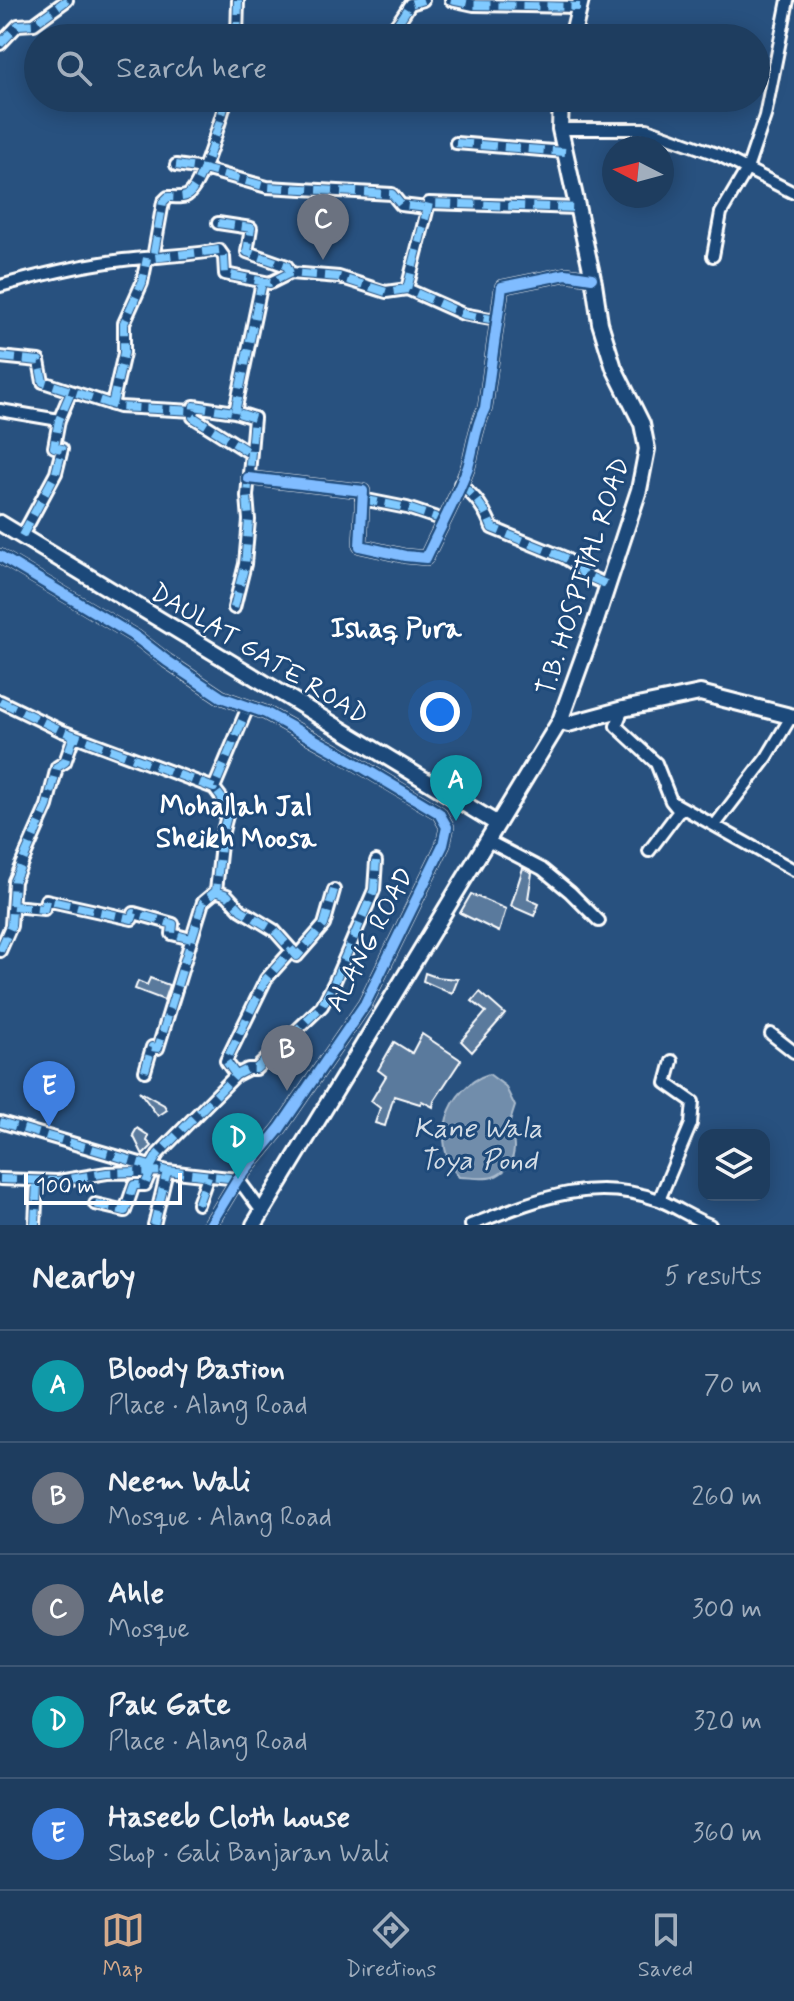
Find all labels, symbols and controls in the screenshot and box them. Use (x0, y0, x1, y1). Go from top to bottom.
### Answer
search box (24, 24, 770, 112)
icon: search (52, 46, 96, 90)
text: Search here (116, 49, 267, 88)
north arrow (602, 136, 674, 208)
pin: C (297, 194, 349, 260)
street label: T.B. HOSPITAL ROAD (529, 453, 638, 700)
street label: DAULAT GATE ROAD (144, 576, 374, 733)
district label: Ishaq Pura (330, 611, 463, 648)
your location (420, 692, 460, 732)
pin: A (430, 755, 482, 821)
district label: Mohallah Jal Sheikh Moosa (156, 789, 317, 858)
street label: ALANG ROAD (319, 862, 423, 1018)
pin: B (261, 1025, 313, 1091)
pin: E (23, 1061, 75, 1127)
water label: Kane Wala Toya Pond (413, 1111, 543, 1180)
pin: D (212, 1113, 264, 1179)
map controls (698, 1129, 770, 1201)
button: layers (698, 1129, 770, 1201)
scale bar (24, 1169, 182, 1205)
text: 100 m (36, 1173, 95, 1201)
text: Nearby (32, 1255, 136, 1300)
text: 5 results (664, 1260, 762, 1294)
text: Bloody Bastion (108, 1350, 285, 1389)
text: A (49, 1369, 67, 1403)
text: 70 m (704, 1369, 762, 1403)
text: Place · Alang Road (108, 1389, 308, 1423)
text: Neem Wali (108, 1462, 250, 1501)
text: B (50, 1481, 66, 1515)
text: 260 m (692, 1481, 762, 1515)
text: Mosque · Alang Road (108, 1501, 332, 1535)
text: Ahle (108, 1574, 164, 1613)
text: C (49, 1593, 67, 1627)
text: 300 m (692, 1593, 762, 1627)
text: Mosque (108, 1613, 190, 1647)
text: Pak Gate (108, 1686, 231, 1725)
text: D (49, 1705, 67, 1739)
text: 320 m (693, 1705, 762, 1739)
text: Place · Alang Road (108, 1725, 308, 1759)
text: Haseeb Cloth house (108, 1798, 350, 1837)
text: E (50, 1817, 66, 1851)
text: 360 m (693, 1817, 762, 1851)
text: Shop · Gali Banjaran Wali (108, 1837, 389, 1871)
tab: Map (101, 1908, 145, 1984)
tab: Directions (346, 1908, 436, 1984)
tab: Saved (638, 1908, 693, 1984)

